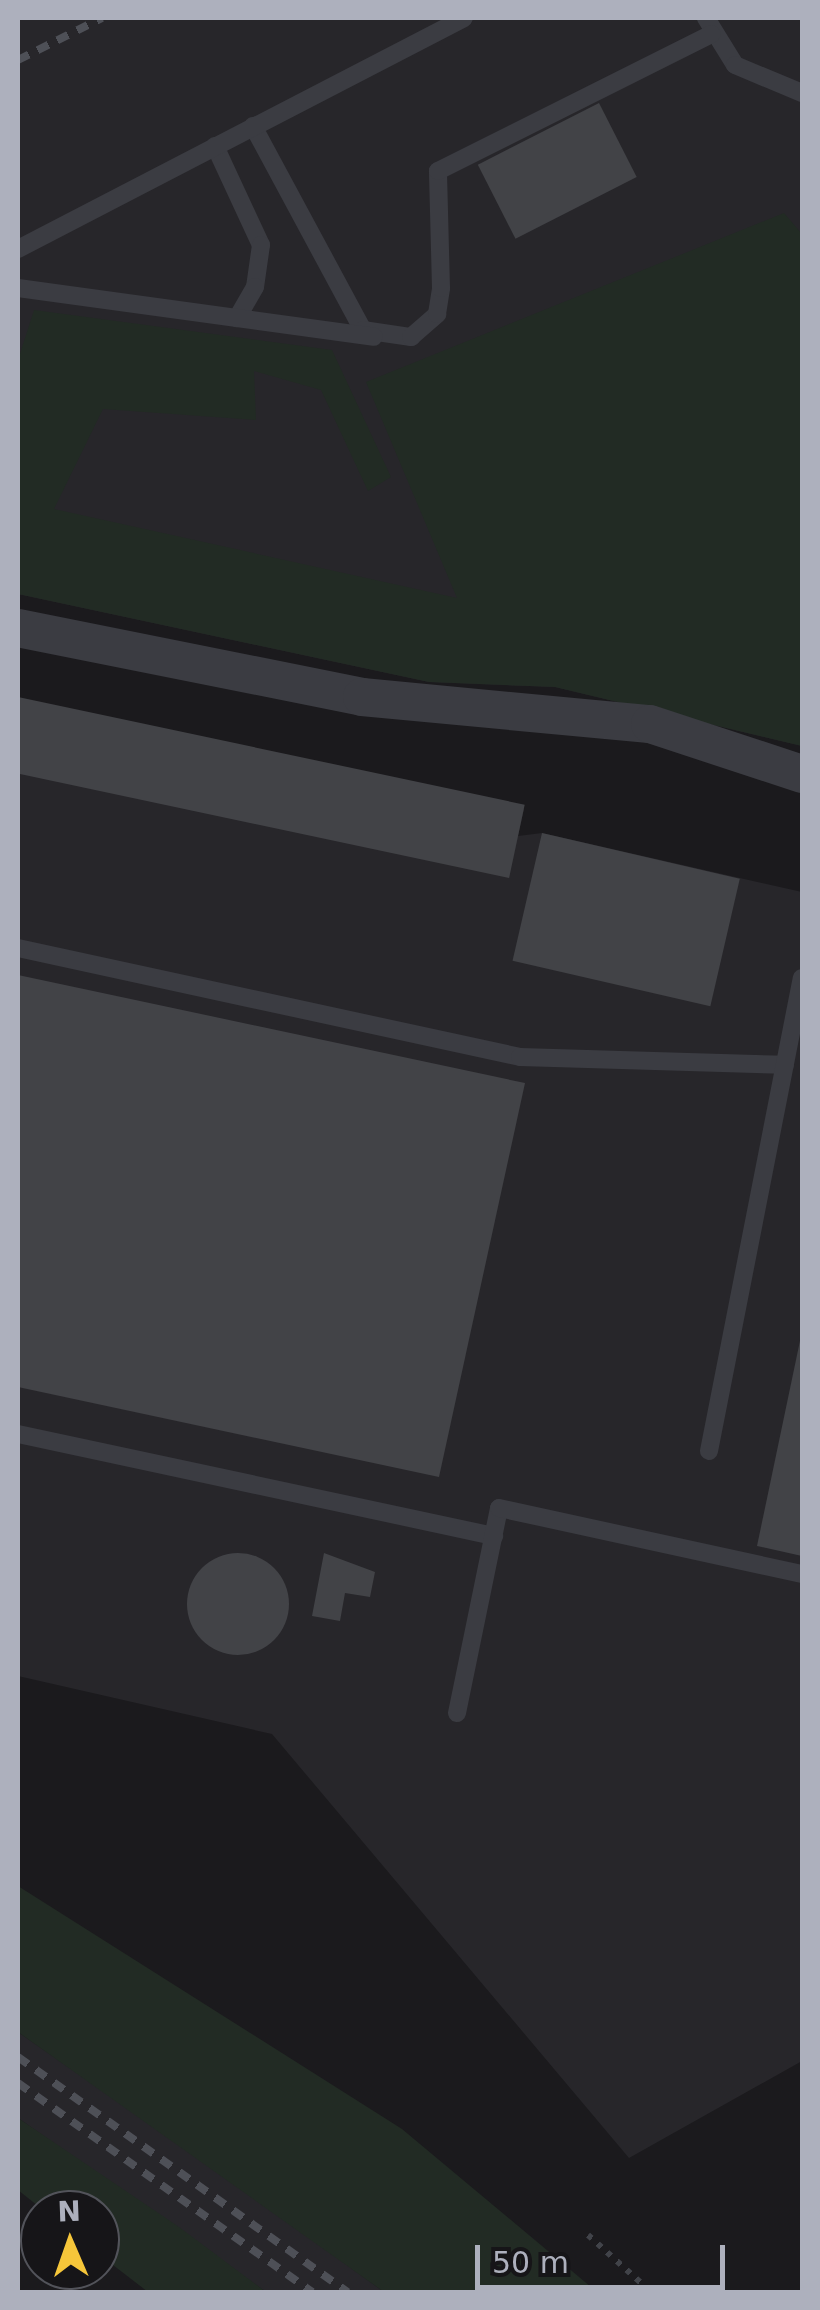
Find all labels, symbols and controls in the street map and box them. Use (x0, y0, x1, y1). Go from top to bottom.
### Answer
north arrow (20, 2190, 120, 2290)
text: N (57, 2195, 81, 2228)
scale bar (480, 2225, 730, 2287)
text: 50 m (492, 2245, 569, 2280)

